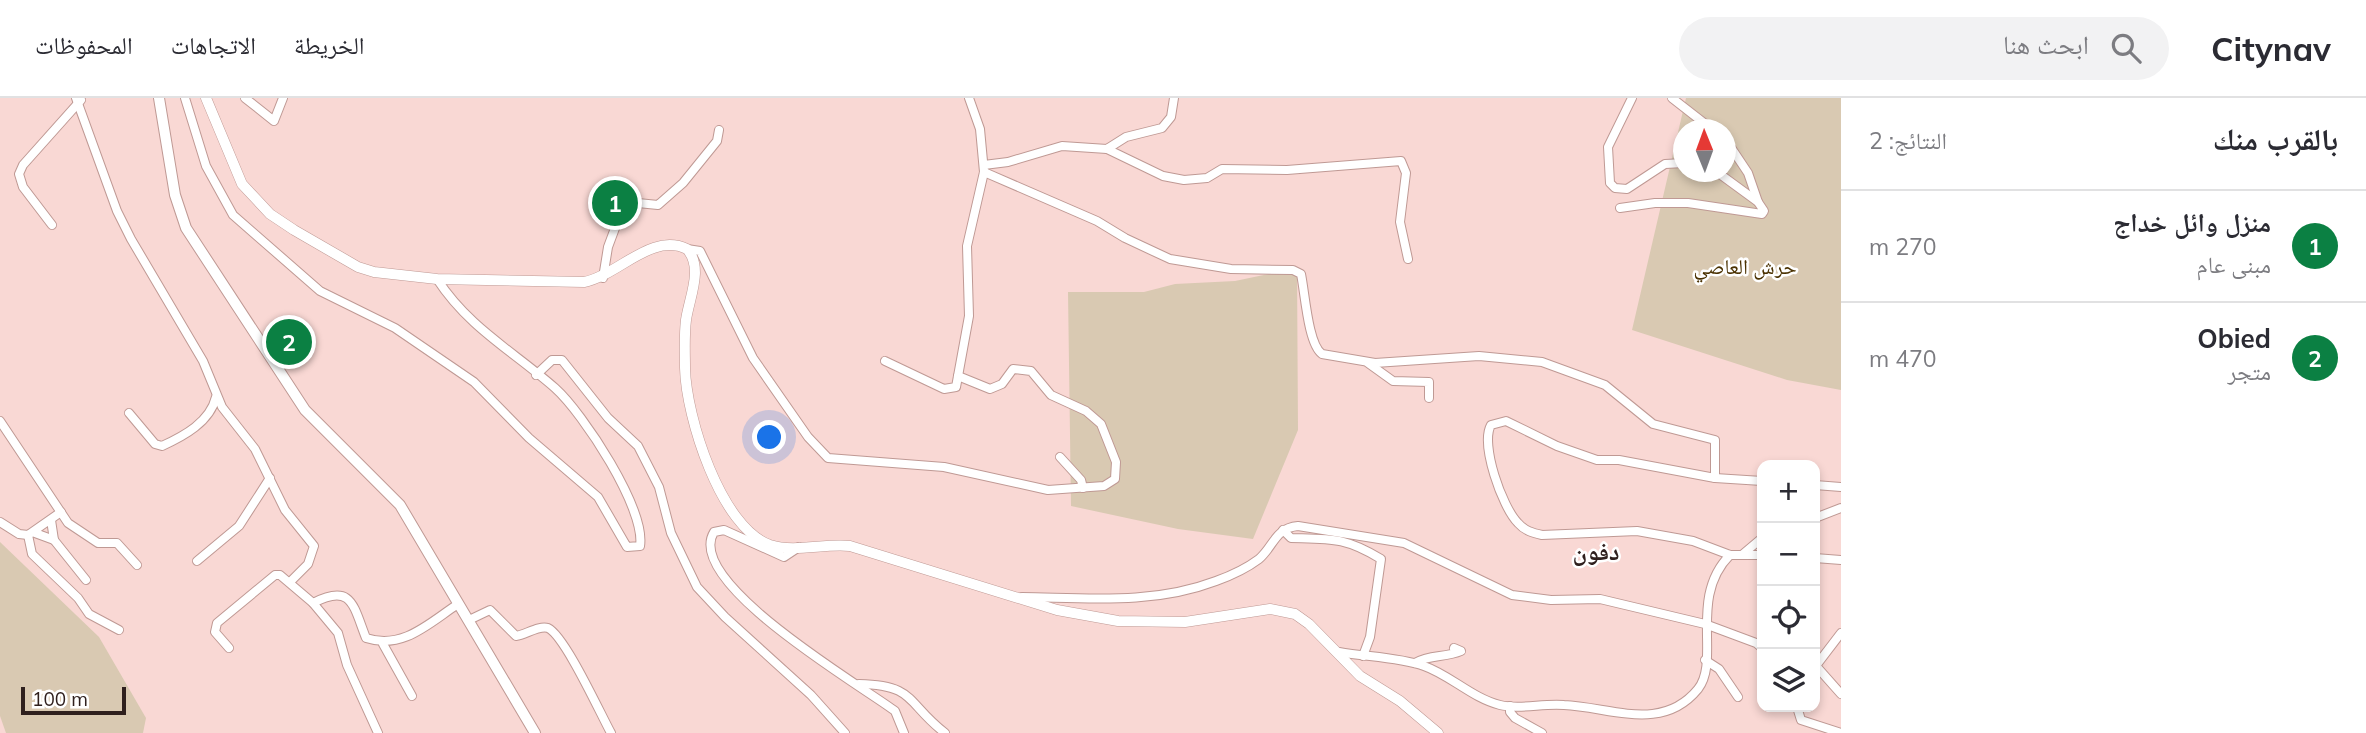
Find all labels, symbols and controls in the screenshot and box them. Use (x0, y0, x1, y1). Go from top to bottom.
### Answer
search box (1679, 17, 2169, 80)
text: ابحث هنا (2003, 28, 2089, 61)
text: Citynav (2211, 28, 2331, 69)
icon: search (2107, 29, 2145, 67)
text: المحفوظات (35, 30, 133, 60)
text: الاتجاهات (171, 30, 256, 60)
text: الخريطة (294, 30, 365, 60)
north arrow (1673, 119, 1736, 182)
text: بالقرب منك (2213, 120, 2338, 158)
text: النتائج: 2 (1869, 126, 1947, 155)
pin: 1 (592, 177, 638, 229)
text: منزل وائل خداج (2113, 206, 2271, 239)
text: 270 m (1869, 232, 1937, 261)
text: 1 (2308, 232, 2322, 261)
text: مبنى عام (2197, 250, 2271, 279)
park label: حرش العاصي (1694, 253, 1796, 283)
pin: 2 (266, 316, 312, 368)
text: Obied (2197, 322, 2271, 355)
text: 470 m (1869, 344, 1937, 373)
text: 2 (2308, 344, 2322, 373)
text: متجر (2228, 357, 2271, 386)
your location (752, 420, 786, 454)
map controls (1757, 460, 1820, 712)
button: + (1757, 460, 1820, 523)
button: − (1757, 523, 1820, 586)
district label: دفون (1573, 536, 1619, 566)
button: locate (1757, 586, 1820, 649)
button: layers (1757, 649, 1820, 712)
scale bar (21, 684, 126, 716)
text: 100 m (32, 687, 88, 711)

